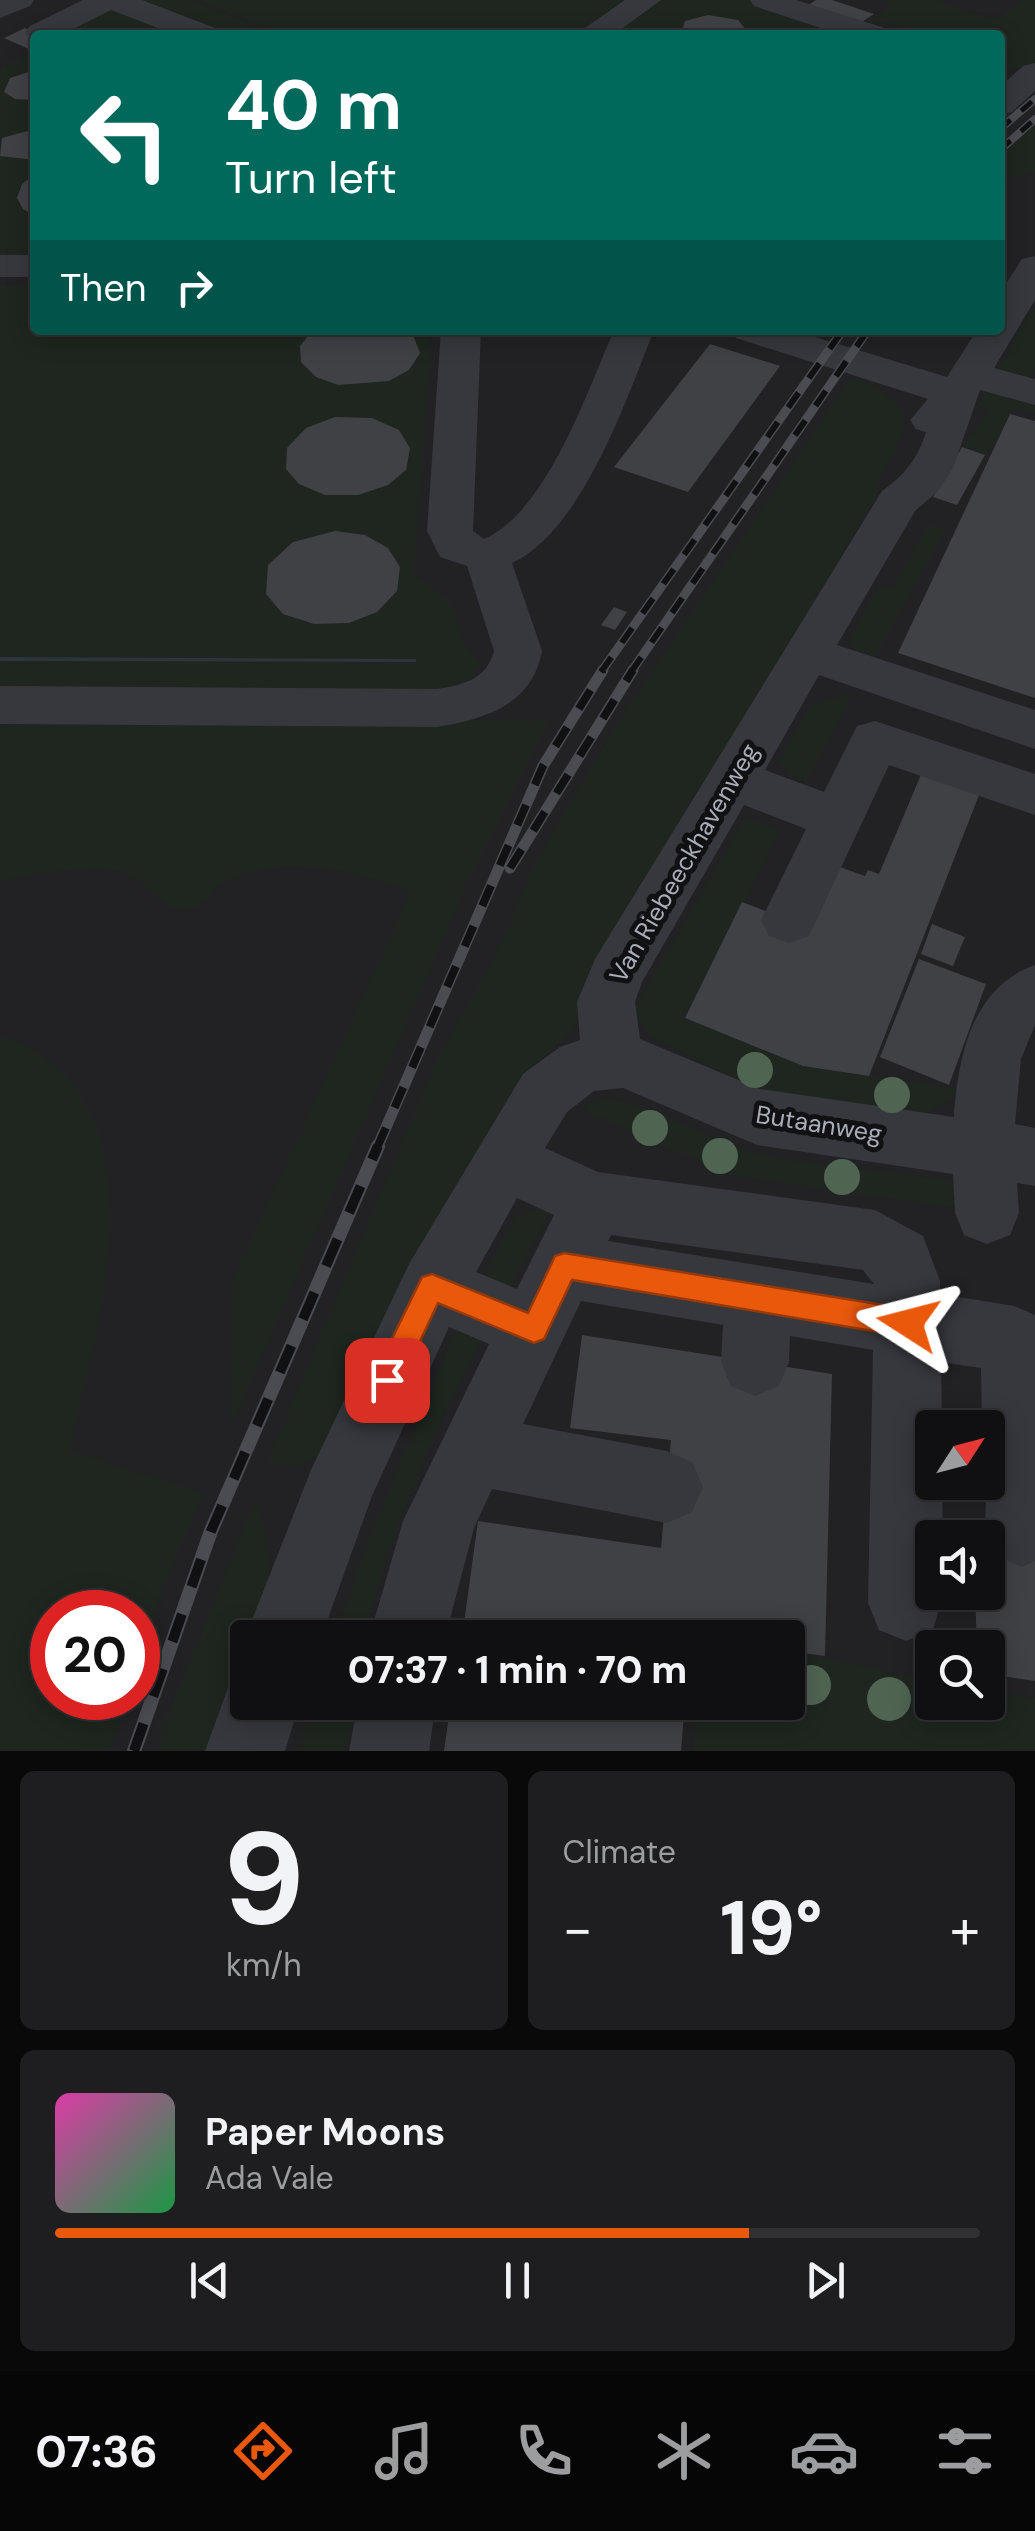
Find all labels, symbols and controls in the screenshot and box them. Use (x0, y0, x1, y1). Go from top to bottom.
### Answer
text: 40 m (225, 60, 402, 151)
icon: left (60, 70, 190, 200)
text: Turn left (225, 148, 397, 207)
icon: right (167, 260, 222, 315)
text: Then (60, 263, 147, 313)
street label: Van Riebeeckhavenweg (602, 737, 766, 989)
street label: Butaanweg (753, 1098, 885, 1150)
position arrow (856, 1271, 960, 1375)
pin (345, 1338, 430, 1423)
icon: arrive (360, 1353, 415, 1408)
north arrow (915, 1410, 1005, 1500)
map controls (915, 1410, 1005, 1720)
button: sound (915, 1520, 1005, 1610)
speed limit sign: 20 (30, 1590, 160, 1720)
button: search (915, 1630, 1005, 1720)
text: 07:37 · 1 min · 70 m (348, 1645, 687, 1695)
text: 9 (222, 1794, 305, 1963)
text: Climate (563, 1831, 676, 1873)
text: 19° (720, 1880, 823, 1977)
text: − (563, 1893, 593, 1965)
text: + (950, 1893, 980, 1965)
text: km/h (226, 1944, 302, 1986)
text: Paper Moons (205, 2107, 445, 2157)
text: Ada Vale (205, 2157, 334, 2199)
icon: previous (182, 2253, 237, 2308)
icon: pause (490, 2253, 545, 2308)
icon: next (798, 2253, 853, 2308)
icon: directions (228, 2416, 298, 2486)
icon: music (369, 2416, 439, 2486)
icon: phone (509, 2416, 579, 2486)
icon: climate (649, 2416, 719, 2486)
icon: car (789, 2416, 859, 2486)
icon: filters (930, 2416, 1000, 2486)
text: 07:36 (35, 2422, 158, 2481)

